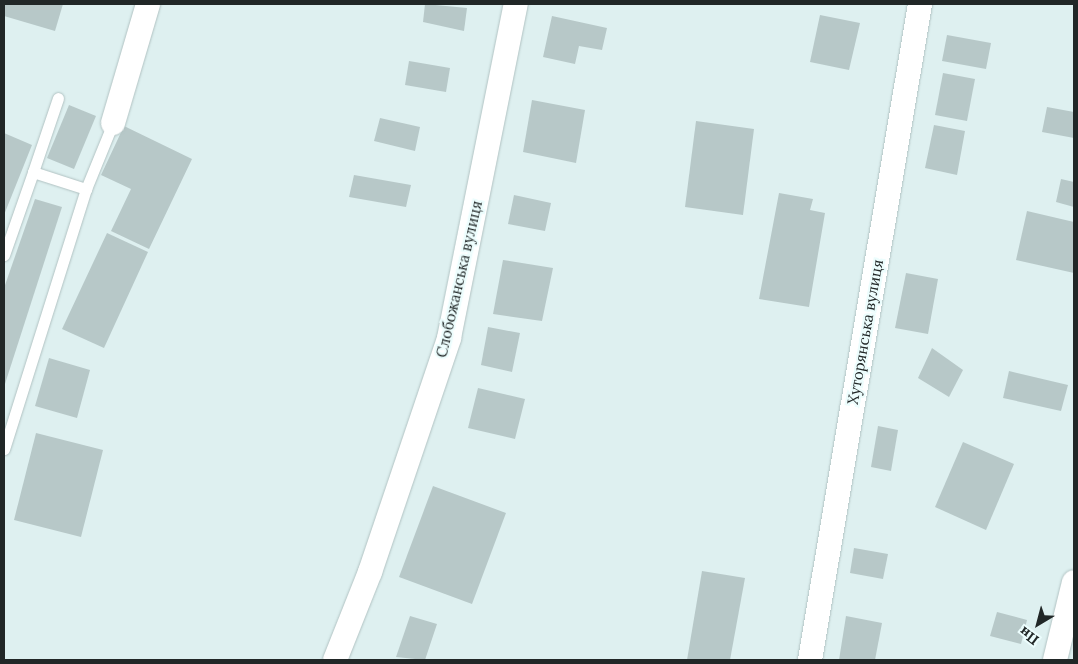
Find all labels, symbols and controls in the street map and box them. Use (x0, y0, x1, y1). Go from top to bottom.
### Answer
street label: Слобожанська вулиця (432, 199, 486, 359)
street label: Хуторянська вулиця (843, 258, 887, 406)
north arrow (1013, 599, 1063, 649)
text: Пн (1015, 623, 1042, 649)

